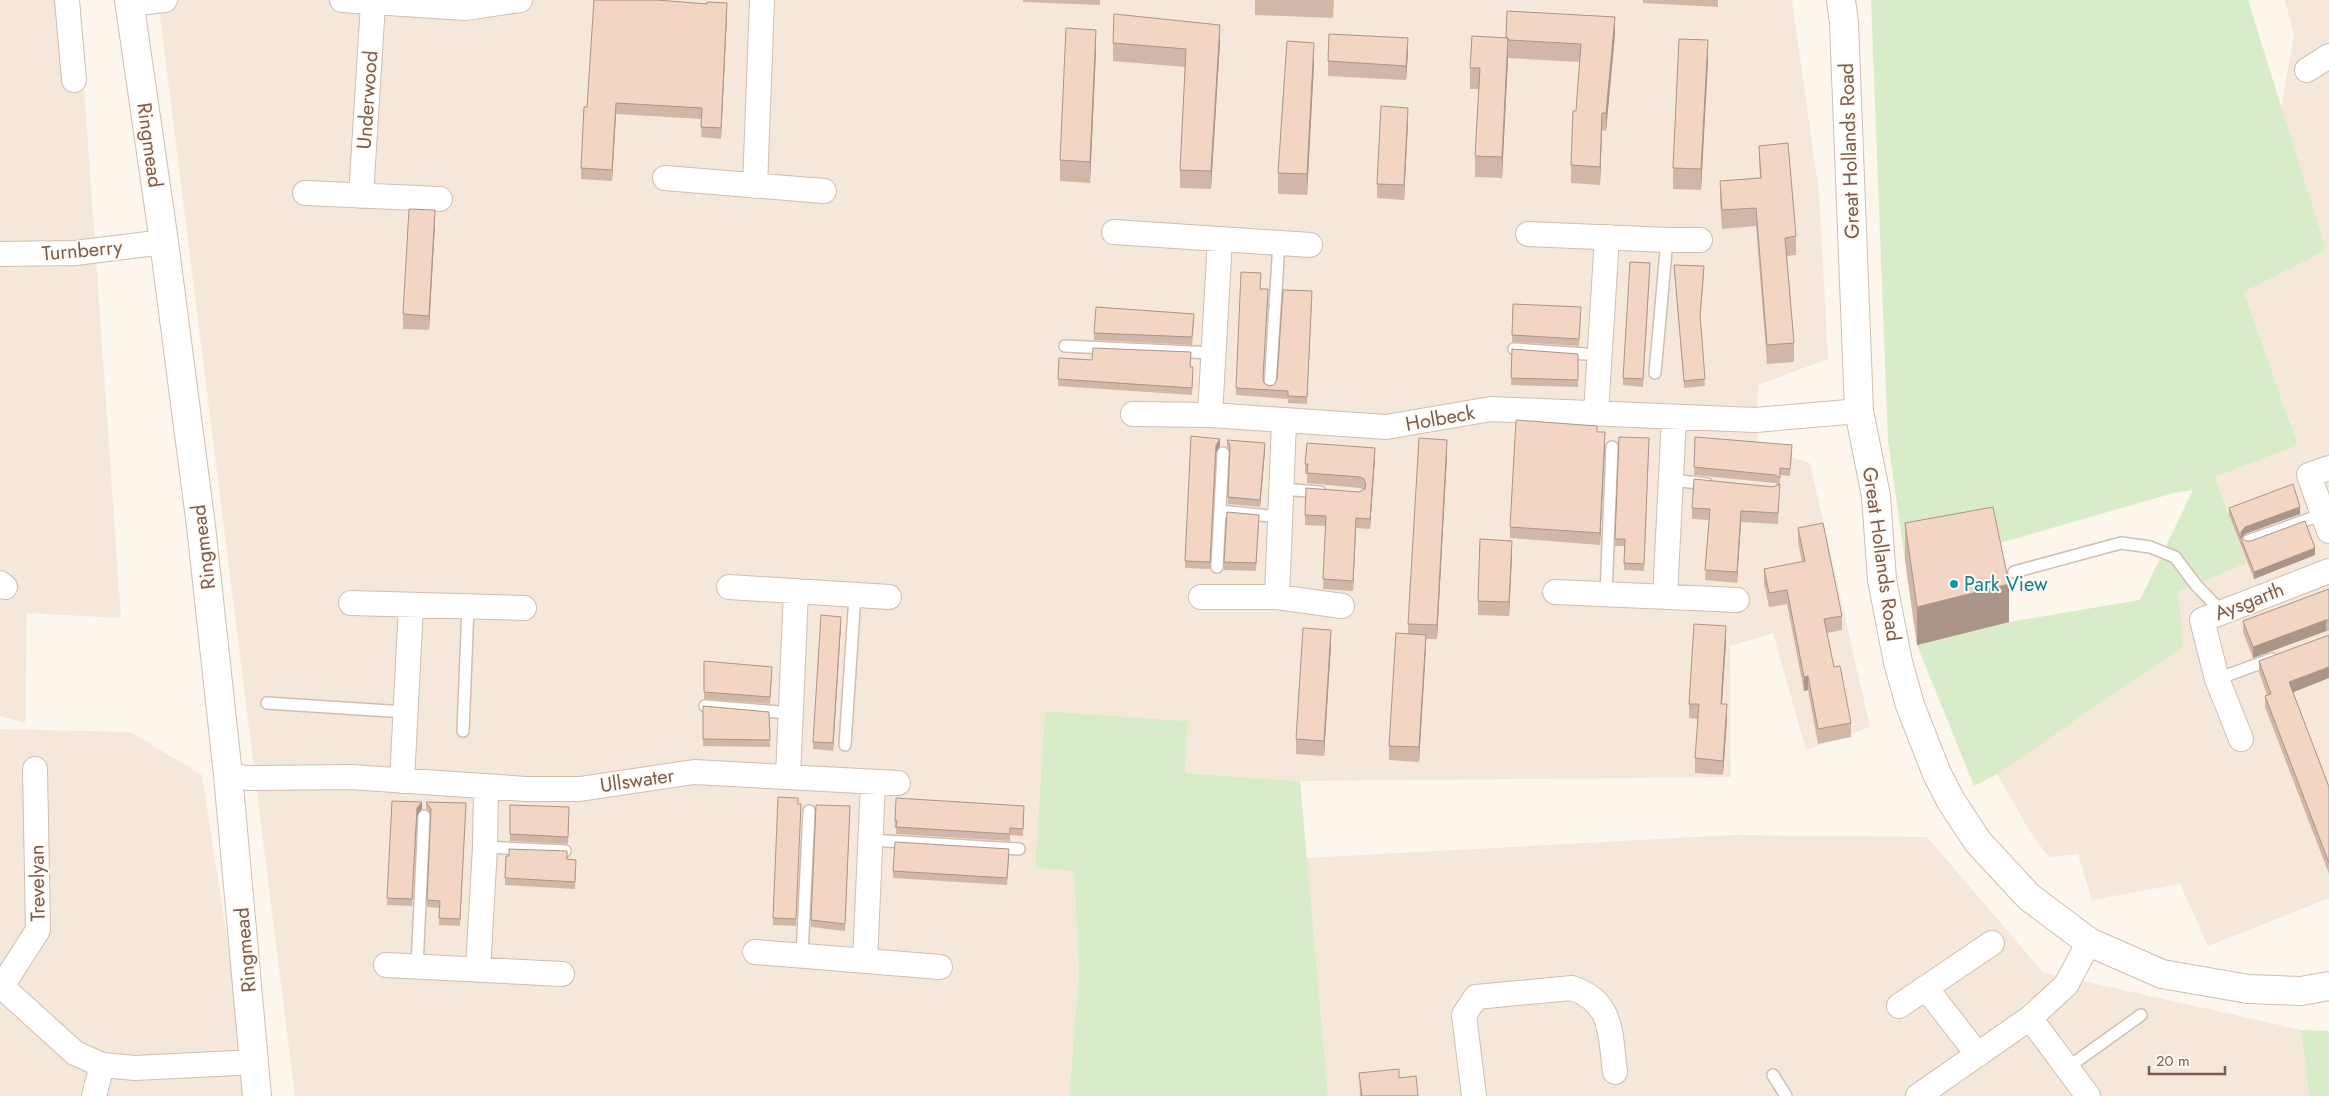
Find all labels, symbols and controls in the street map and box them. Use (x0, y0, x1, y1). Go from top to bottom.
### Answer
street label: Underwood (350, 50, 385, 150)
street label: Great Hollands Road (1832, 63, 1867, 239)
street label: Ringmead (129, 101, 170, 189)
street label: Turnberry (41, 233, 124, 268)
street label: Holbeck (1403, 398, 1477, 439)
street label: Great Hollands Road (1855, 465, 1908, 643)
street label: Ringmead (184, 503, 223, 591)
place label: Park View (1964, 570, 2048, 599)
street label: Aysgarth (2210, 575, 2288, 628)
marker: Park View (1948, 578, 1960, 590)
street label: Ullswater (598, 761, 676, 800)
street label: Trevelyan (22, 844, 53, 922)
street label: Ringmead (227, 906, 264, 994)
scale bar (2149, 1044, 2225, 1076)
text: 20 m (2156, 1050, 2190, 1072)

